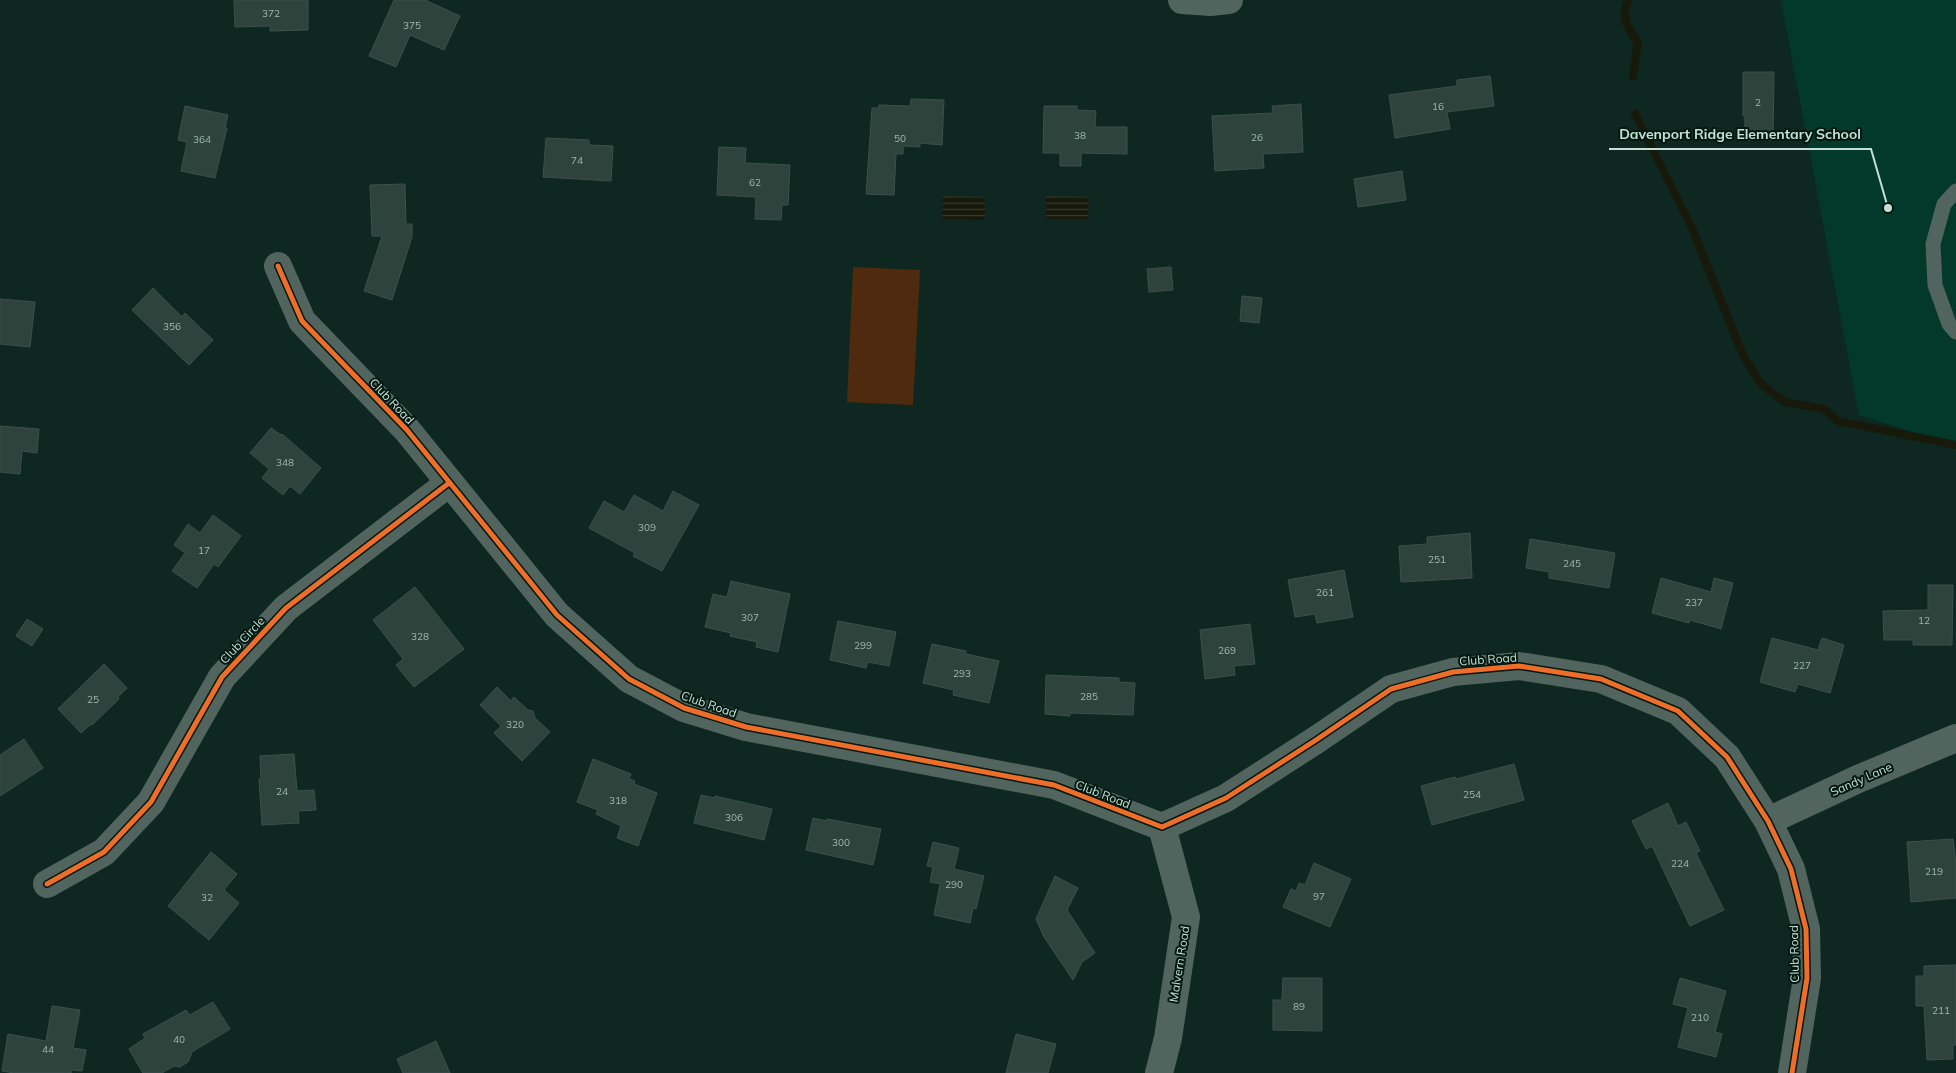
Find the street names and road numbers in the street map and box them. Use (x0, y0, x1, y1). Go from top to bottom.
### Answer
street label: Club Road (367, 375, 417, 427)
street label: Club Circle (216, 613, 268, 667)
street label: Club Road (1459, 650, 1517, 668)
street label: Club Road (679, 688, 739, 720)
street label: Sandy Lane (1828, 759, 1894, 799)
street label: Club Road (1073, 777, 1133, 811)
street label: Malvern Road (1166, 925, 1192, 1003)
street label: Club Road (1786, 925, 1802, 983)

